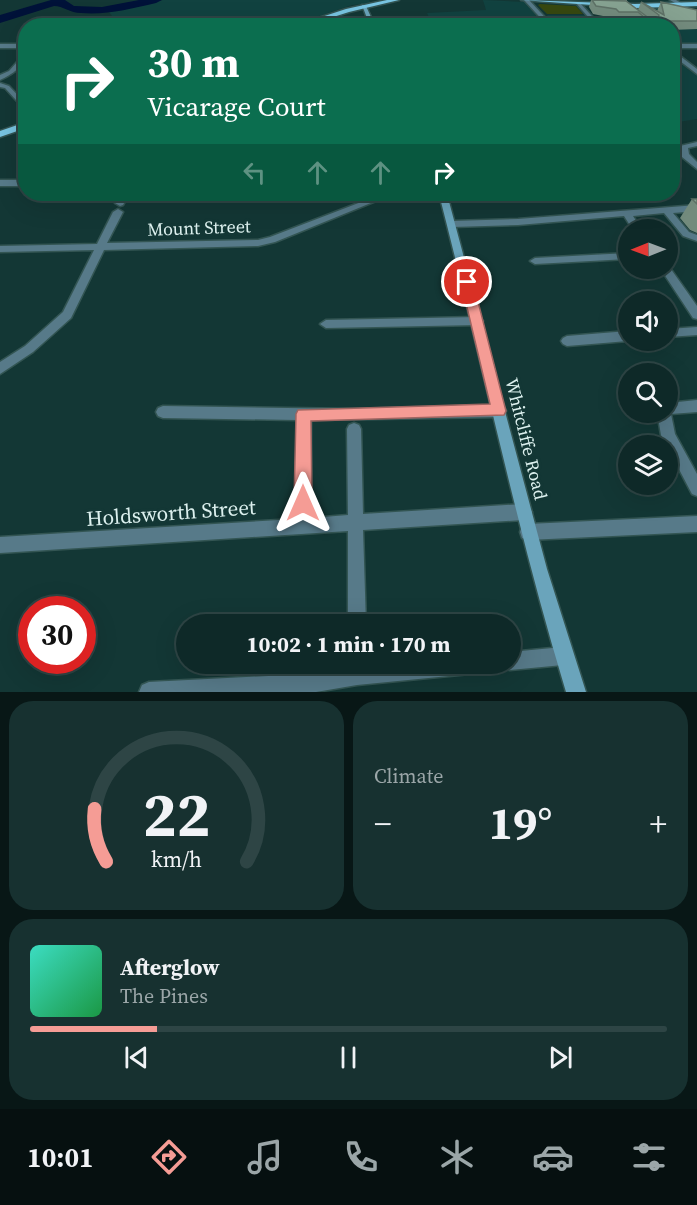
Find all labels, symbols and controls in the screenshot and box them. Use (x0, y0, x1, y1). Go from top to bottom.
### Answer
text: 30 m (147, 33, 240, 91)
icon: right (48, 42, 126, 120)
text: Vicarage Court (147, 88, 326, 125)
icon: left (238, 156, 271, 189)
icon: ahead (301, 156, 334, 189)
icon: ahead (364, 156, 397, 189)
icon: right (427, 156, 460, 189)
street label: Mount Street (147, 213, 251, 242)
north arrow (618, 219, 678, 279)
map controls (618, 219, 678, 495)
pin (441, 256, 492, 307)
icon: arrive (450, 265, 483, 298)
button: sound (618, 291, 678, 351)
button: search (618, 363, 678, 423)
street label: Whitcliffe Road (499, 375, 554, 502)
button: layers (618, 435, 678, 495)
position arrow (271, 471, 335, 535)
street label: Holdsworth Street (85, 492, 257, 533)
speed limit sign: 30 (18, 596, 96, 674)
text: 10:02 · 1 min · 170 m (247, 629, 450, 659)
text: Climate (374, 762, 443, 790)
text: 22 (143, 771, 210, 857)
text: 19° (489, 792, 552, 854)
text: − (374, 801, 392, 846)
text: + (649, 801, 667, 846)
text: km/h (151, 846, 202, 875)
text: Afterglow (120, 952, 220, 982)
text: The Pines (120, 982, 208, 1010)
icon: previous (120, 1041, 153, 1074)
icon: pause (332, 1041, 365, 1074)
icon: next (544, 1041, 577, 1074)
icon: directions (148, 1136, 190, 1178)
icon: music (244, 1136, 286, 1178)
icon: phone (340, 1136, 382, 1178)
icon: climate (436, 1136, 478, 1178)
icon: car (532, 1136, 574, 1178)
icon: filters (628, 1136, 670, 1178)
text: 10:01 (27, 1139, 94, 1176)

